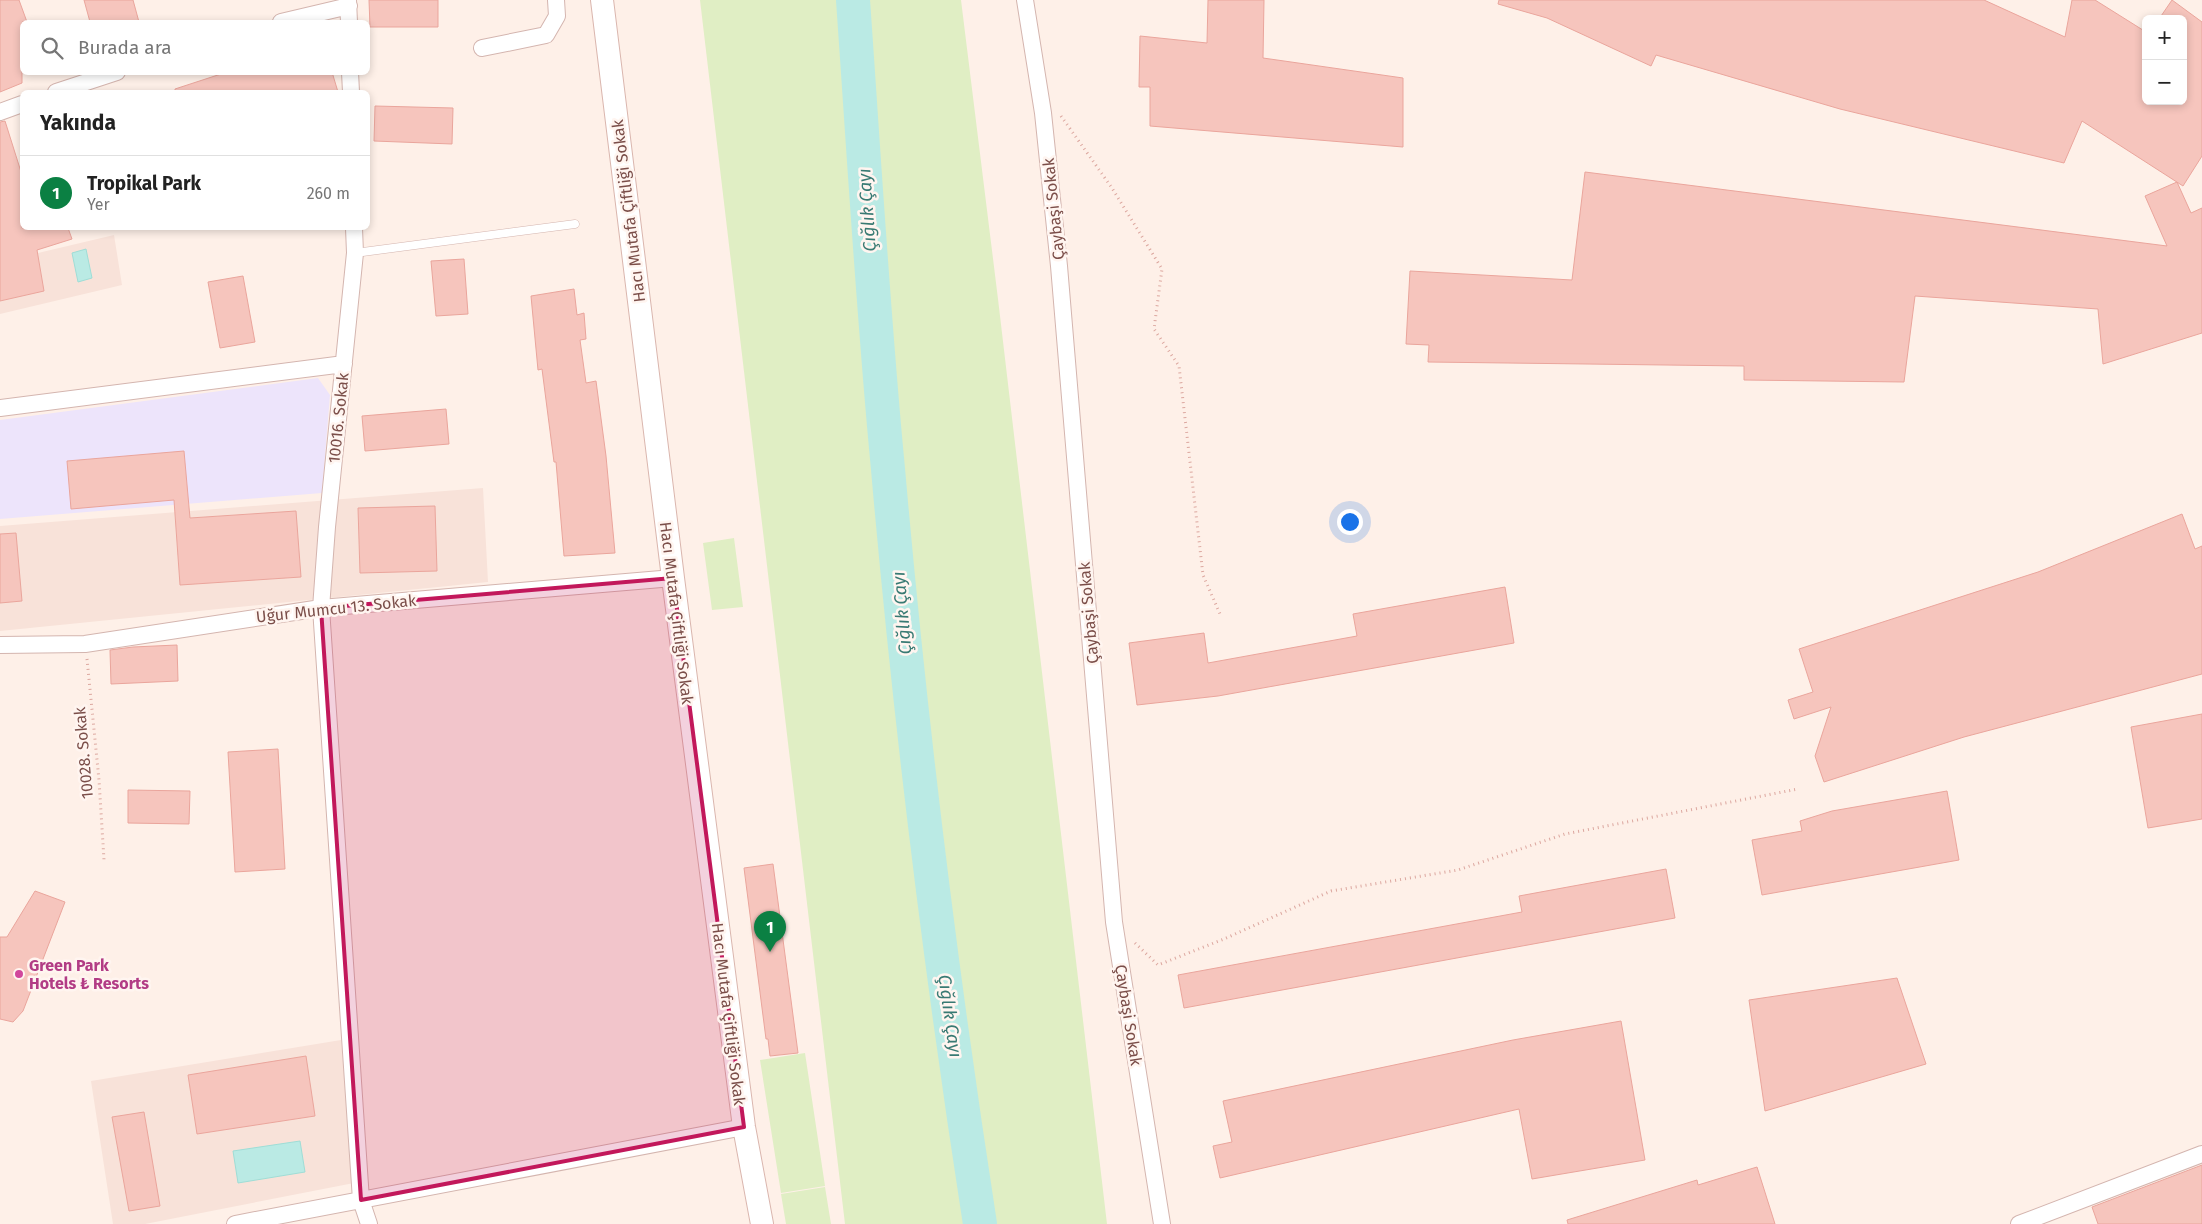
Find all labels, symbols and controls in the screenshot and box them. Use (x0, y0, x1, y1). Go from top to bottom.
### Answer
map controls (2142, 15, 2187, 105)
button: + (2142, 15, 2187, 60)
search box (20, 20, 370, 75)
icon: search (38, 34, 66, 62)
text: Burada ara (78, 36, 172, 59)
button: − (2142, 60, 2187, 105)
text: Yakında (40, 110, 116, 136)
street label: Hacı Mutafa Çiftliği Sokak (608, 118, 650, 303)
street label: Çaybaşi Sokak (1039, 156, 1069, 261)
water label: Çığlık Çayı (853, 168, 881, 252)
text: Tropikal Park (87, 172, 201, 195)
text: 1 (52, 184, 60, 203)
text: 260 m (307, 184, 350, 203)
text: Yer (87, 195, 110, 214)
street label: 10016. Sokak (324, 371, 353, 464)
your location (1337, 509, 1363, 535)
street label: Hacı Mutafa Çiftliği Sokak (655, 521, 697, 706)
street label: Çaybaşi Sokak (1075, 560, 1103, 665)
water label: Çığlık Çayı (887, 570, 917, 656)
street label: Uğur Mumcu 13. Sokak (255, 591, 418, 626)
street label: 10028. Sokak (70, 705, 97, 800)
pin: 1 (754, 911, 786, 952)
street label: Hacı Mutafa Çiftliği Sokak (707, 922, 749, 1107)
place label: Green Park Hotels ₺ Resorts (29, 956, 149, 993)
street label: Çaybaşi Sokak (1110, 963, 1146, 1068)
marker: Green Park Hotels ₺ Resorts (13, 968, 25, 980)
water label: Çığlık Çayı (933, 973, 967, 1059)

